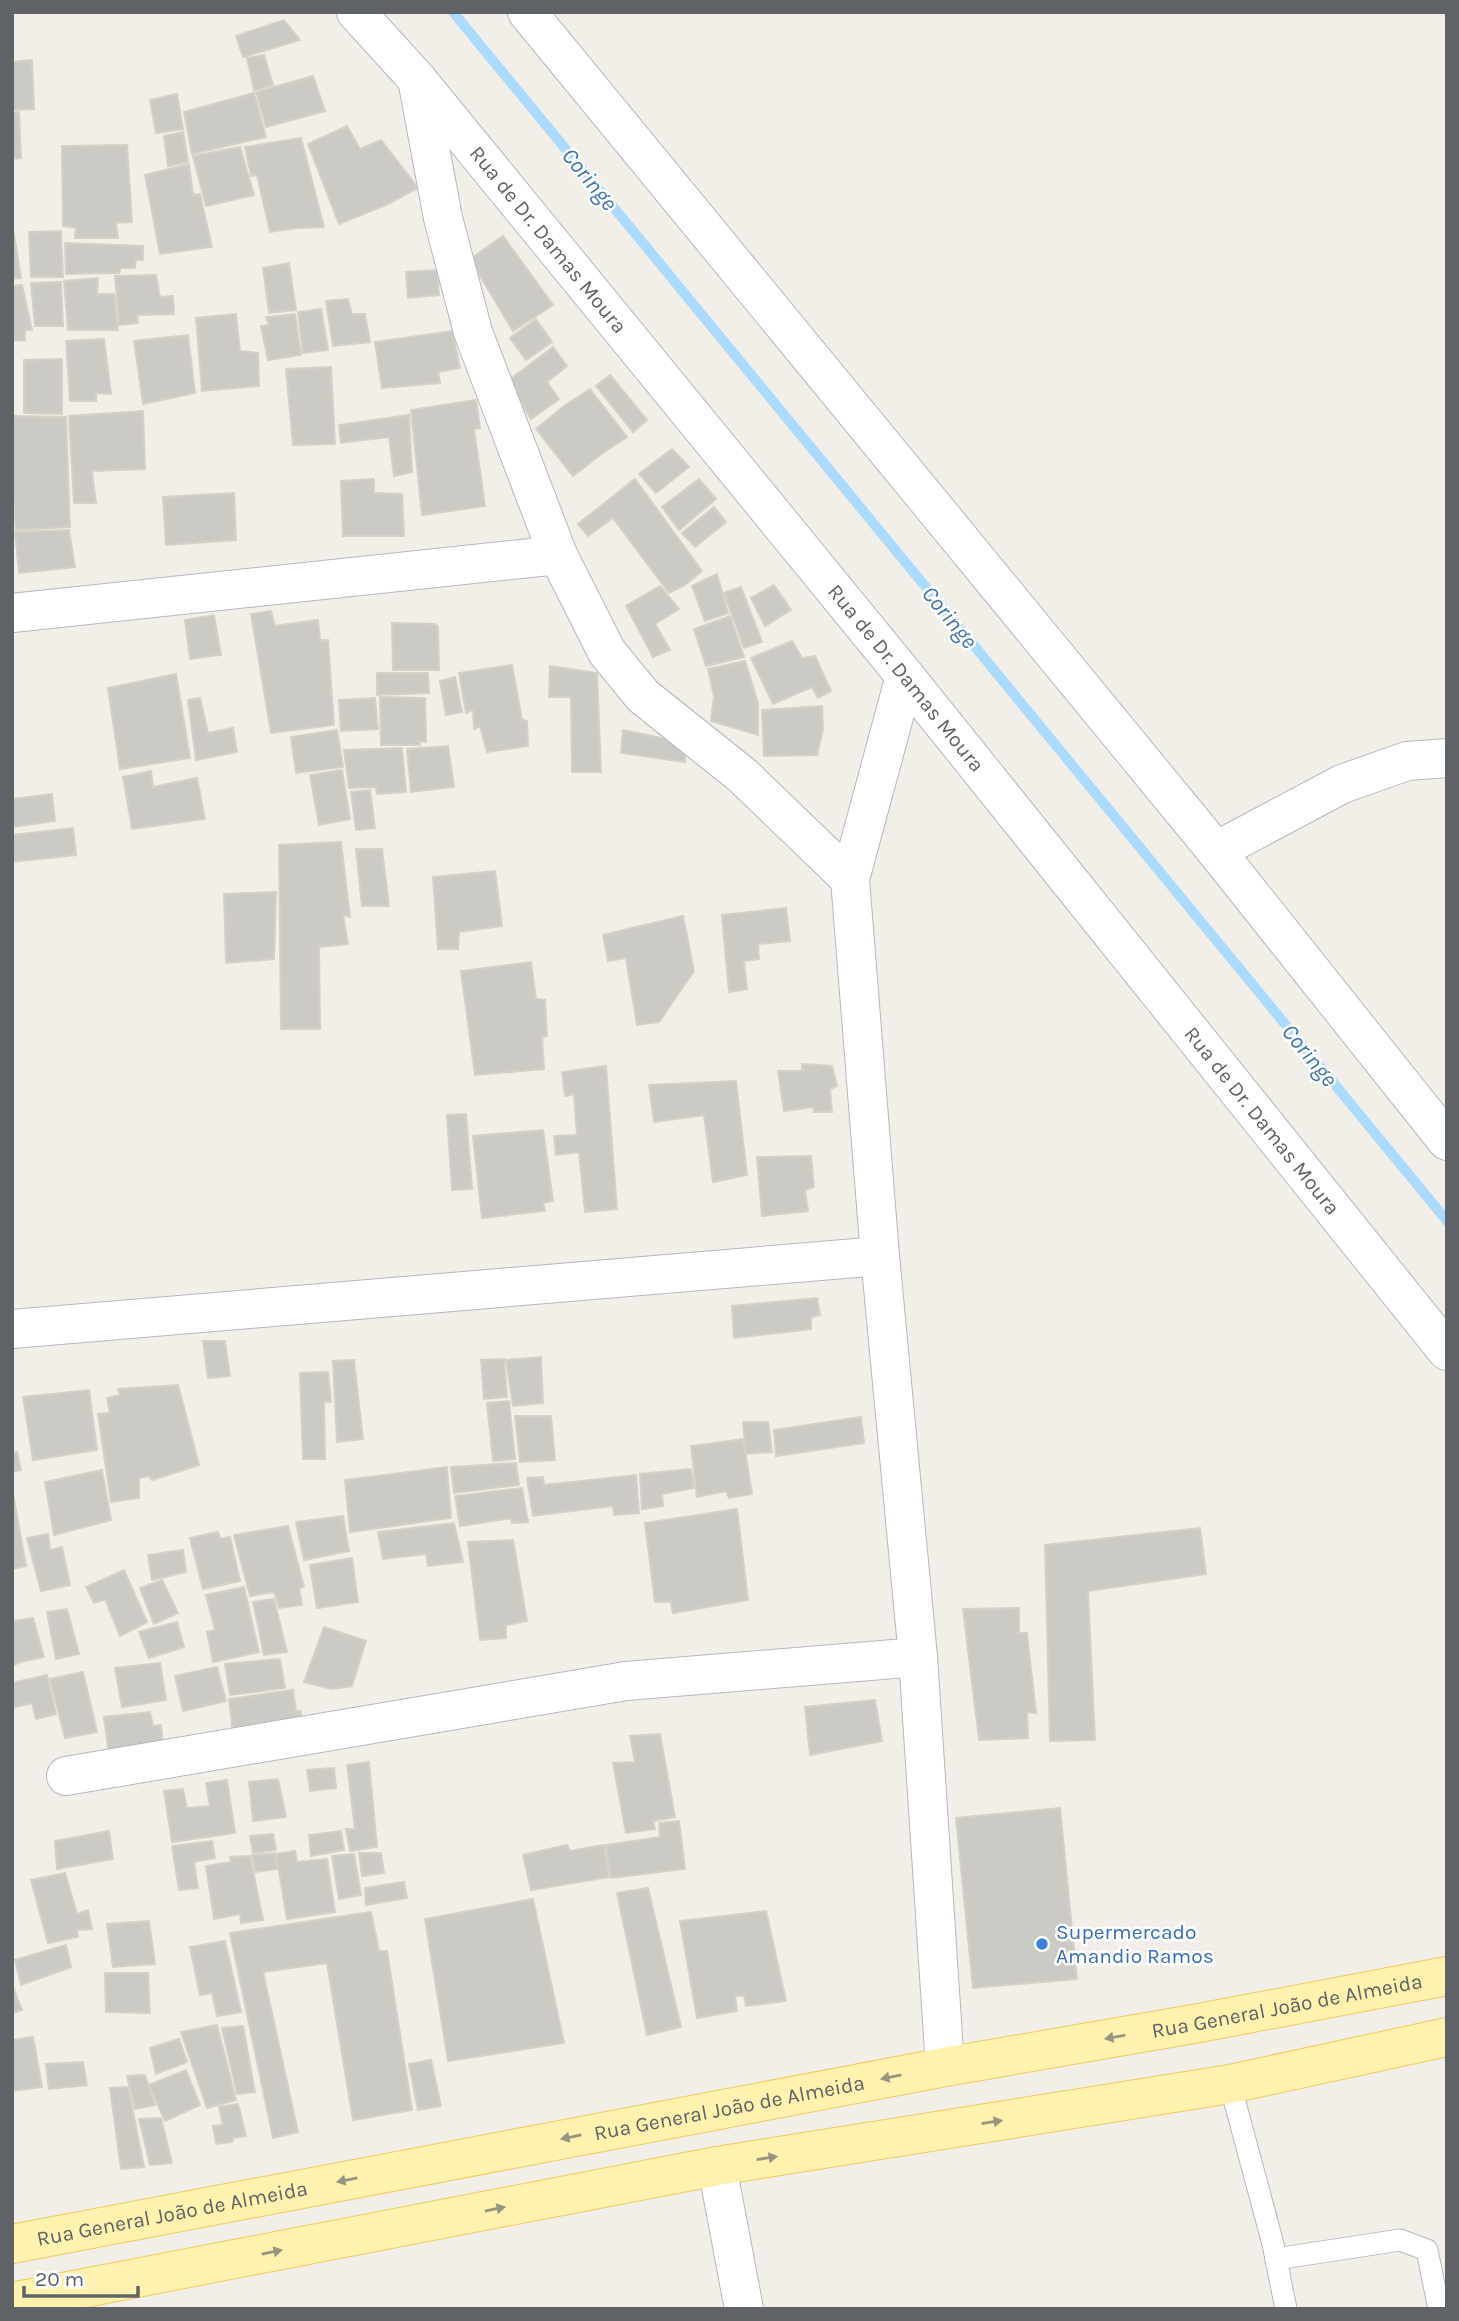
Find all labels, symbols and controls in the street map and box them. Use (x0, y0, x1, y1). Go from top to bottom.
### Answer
street label: Rua de Dr. Damas Moura (465, 141, 632, 338)
water label: Coringe (556, 142, 623, 216)
street label: Rua de Dr. Damas Moura (823, 579, 989, 777)
water label: Coringe (916, 580, 983, 654)
water label: Coringe (1276, 1018, 1343, 1092)
street label: Rua de Dr. Damas Moura (1179, 1022, 1345, 1220)
place label: Supermercado Amandio Ramos (1056, 1920, 1214, 1968)
marker: Supermercado Amandio Ramos (1034, 1936, 1050, 1952)
street label: Rua General João de Almeida (1150, 1969, 1424, 2043)
one-way arrow (1104, 2032, 1126, 2043)
street label: Rua General João de Almeida (592, 2071, 867, 2145)
one-way arrow (880, 2072, 902, 2083)
one-way arrow (981, 2116, 1003, 2127)
one-way arrow (560, 2132, 582, 2143)
one-way arrow (756, 2152, 778, 2163)
one-way arrow (336, 2174, 358, 2185)
street label: Rua General João de Almeida (35, 2176, 309, 2251)
one-way arrow (484, 2203, 506, 2214)
one-way arrow (261, 2246, 283, 2257)
scale bar (24, 2254, 138, 2298)
text: 20 m (35, 2267, 84, 2291)

